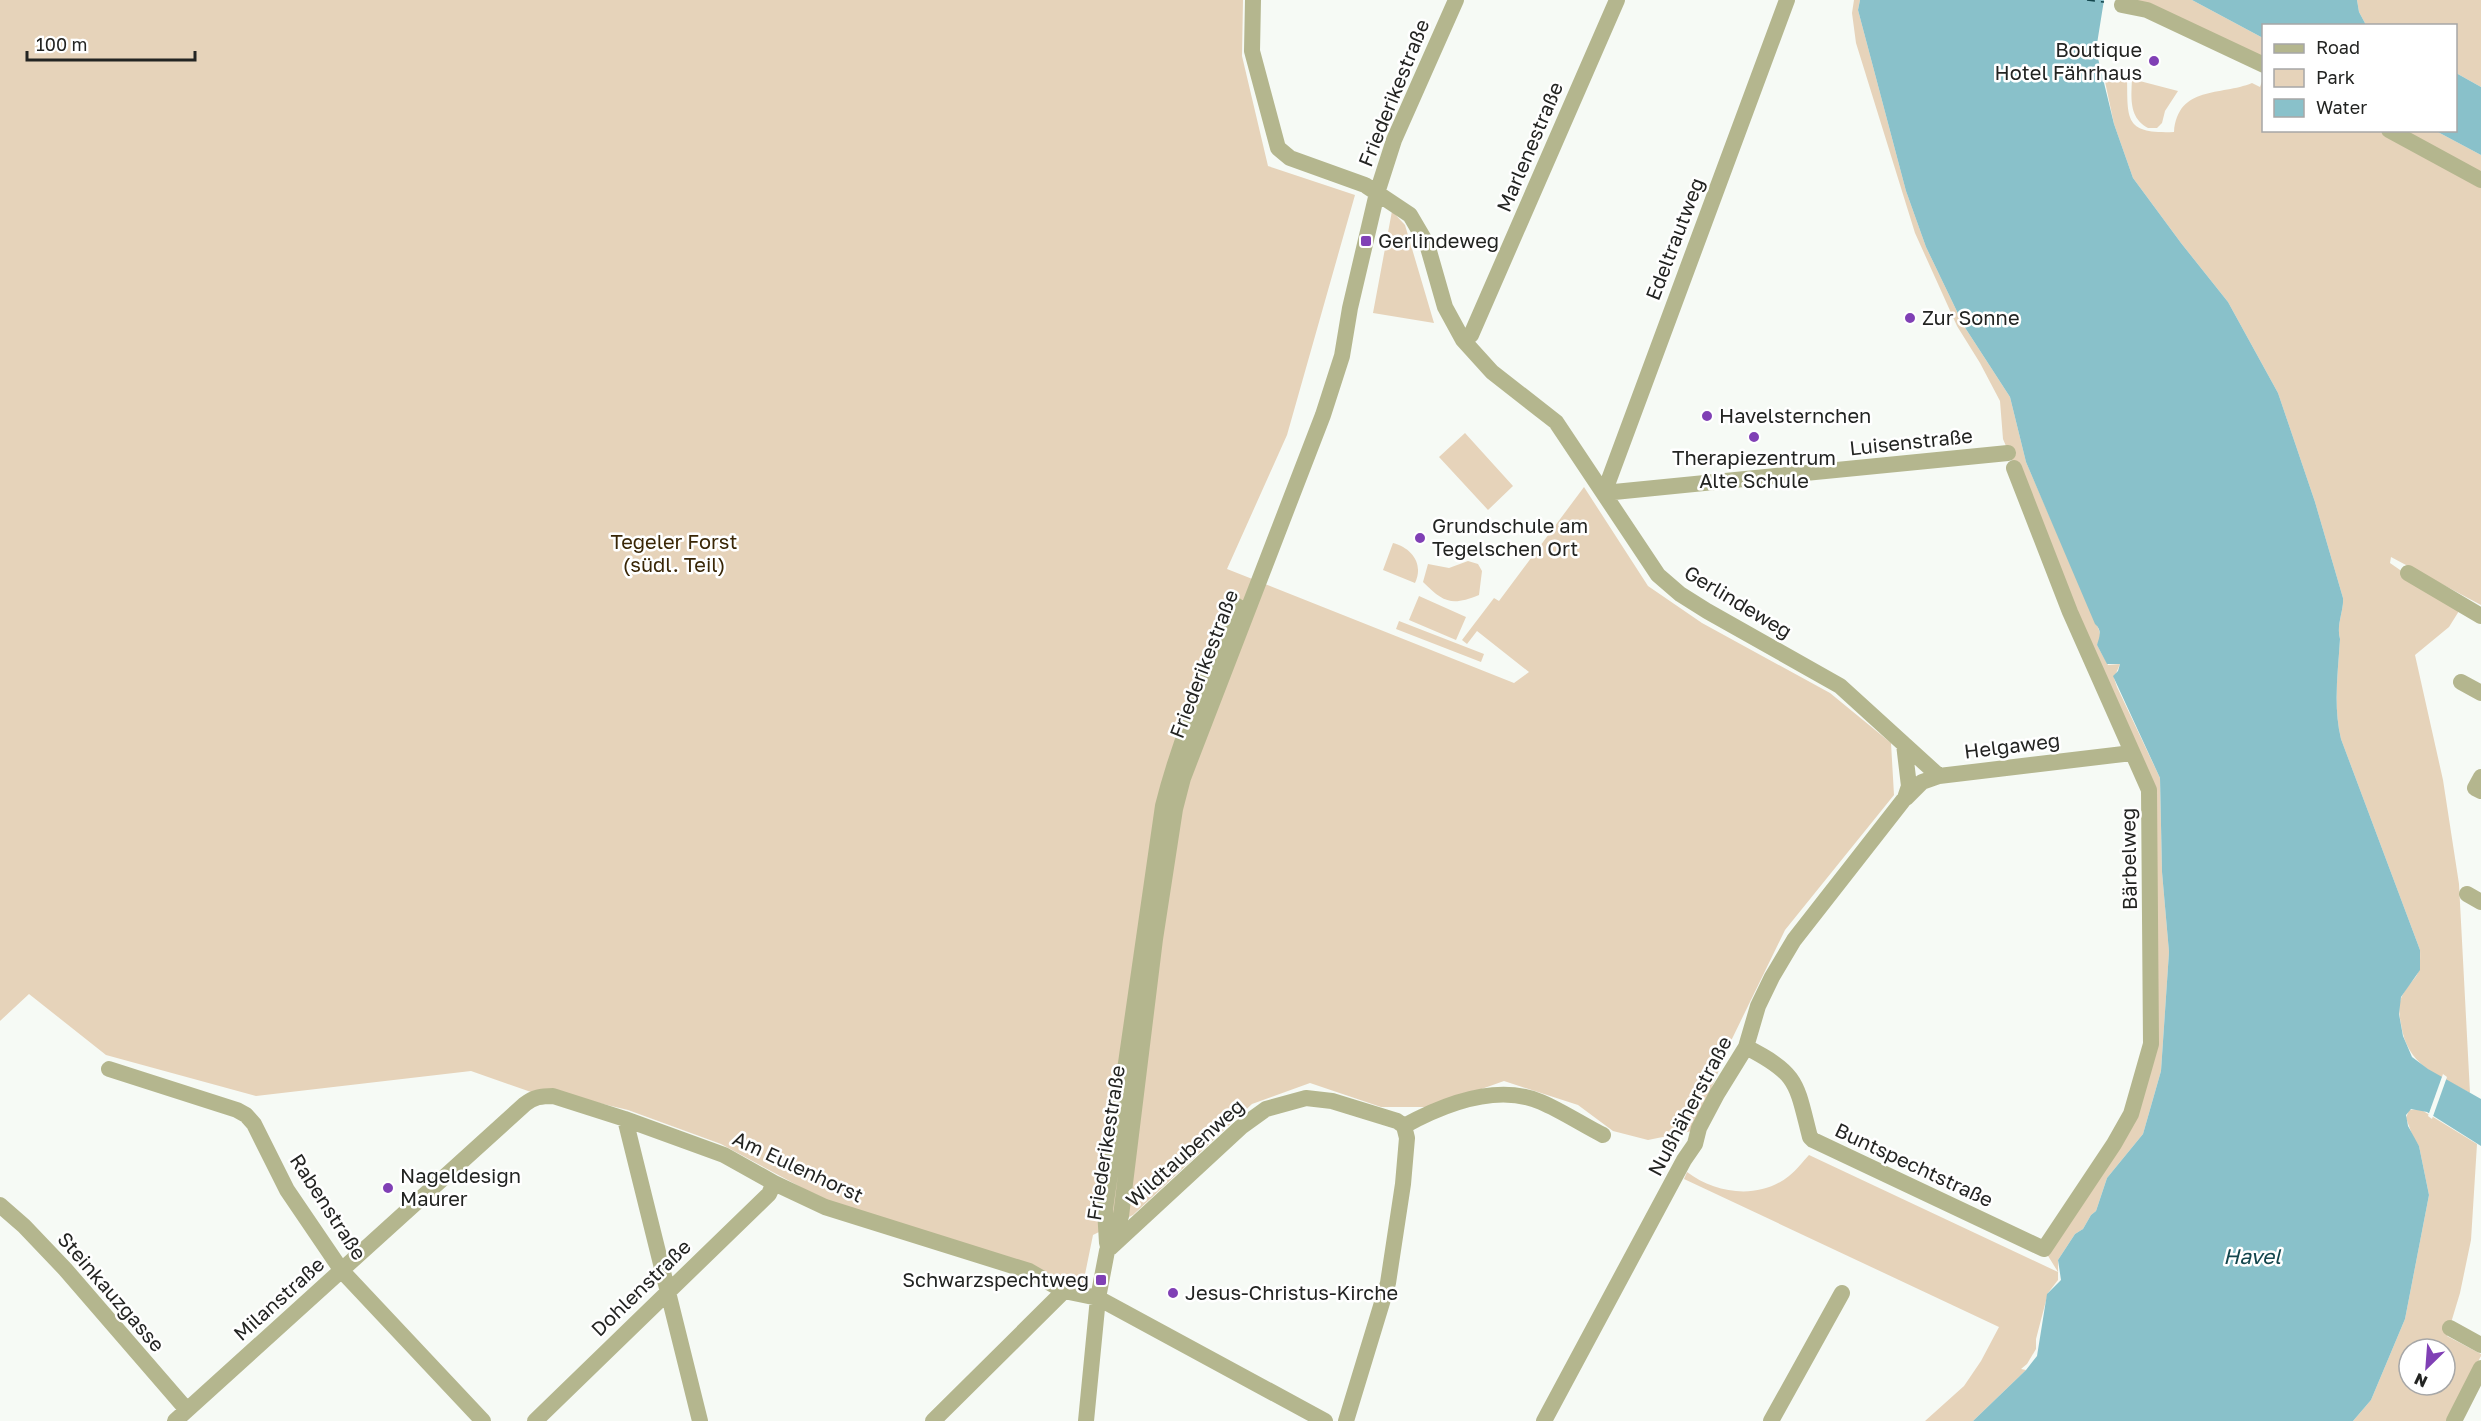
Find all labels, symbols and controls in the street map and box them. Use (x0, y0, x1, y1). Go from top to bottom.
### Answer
street label: Friederikestraße (1353, 15, 1434, 170)
scale bar (27, 24, 195, 62)
legend (2262, 24, 2457, 132)
text: 100 m (36, 33, 87, 55)
text: Road (2316, 36, 2360, 58)
place label: Boutique Hotel Fährhaus (1995, 37, 2142, 84)
marker: Boutique Hotel Fährhaus (2147, 54, 2161, 68)
text: Park (2316, 66, 2355, 88)
street label: Marlenestraße (1491, 78, 1567, 215)
text: Water (2316, 96, 2367, 118)
street label: Edeltrautweg (1640, 174, 1708, 303)
place label: Gerlindeweg (1378, 228, 1499, 252)
marker: Gerlindeweg (1359, 234, 1373, 248)
place label: Zur Sonne (1922, 305, 2020, 329)
marker: Zur Sonne (1903, 311, 1917, 325)
place label: Havelsternchen (1719, 403, 1871, 427)
marker: Havelsternchen (1700, 409, 1714, 423)
street label: Luisenstraße (1848, 423, 1974, 459)
marker: Therapiezentrum Alte Schule (1747, 430, 1761, 444)
place label: Therapiezentrum Alte Schule (1672, 445, 1836, 492)
place label: Grundschule am Tegelschen Ort (1432, 513, 1588, 560)
park label: Tegeler Forst (südl. Teil) (611, 529, 737, 576)
marker: Grundschule am Tegelschen Ort (1413, 531, 1427, 545)
street label: Gerlindeweg (1680, 560, 1797, 643)
street label: Friederikestraße (1164, 586, 1242, 741)
street label: Helgaweg (1963, 727, 2061, 763)
street label: Bärbelweg (2115, 808, 2141, 910)
street label: Nußhäherstraße (1642, 1032, 1736, 1180)
street label: Friederikestraße (1081, 1063, 1129, 1222)
street label: Wildtaubenweg (1120, 1093, 1248, 1211)
street label: Buntspechtstraße (1831, 1117, 1997, 1211)
street label: Am Eulenhorst (729, 1125, 867, 1207)
street label: Rabenstraße (286, 1149, 372, 1264)
place label: Nageldesign Maurer (400, 1163, 521, 1210)
marker: Nageldesign Maurer (381, 1181, 395, 1195)
street label: Steinkauzgasse (53, 1227, 170, 1356)
street label: Dohlenstraße (586, 1234, 695, 1341)
water label: Havel (2223, 1243, 2282, 1269)
street label: Milanstraße (228, 1251, 328, 1345)
place label: Schwarzspechtweg (902, 1267, 1089, 1291)
marker: Schwarzspechtweg (1094, 1273, 1108, 1287)
place label: Jesus-Christus-Kirche (1185, 1280, 1398, 1304)
marker: Jesus-Christus-Kirche (1166, 1286, 1180, 1300)
north arrow (2397, 1337, 2457, 1397)
text: N (2411, 1369, 2430, 1392)

